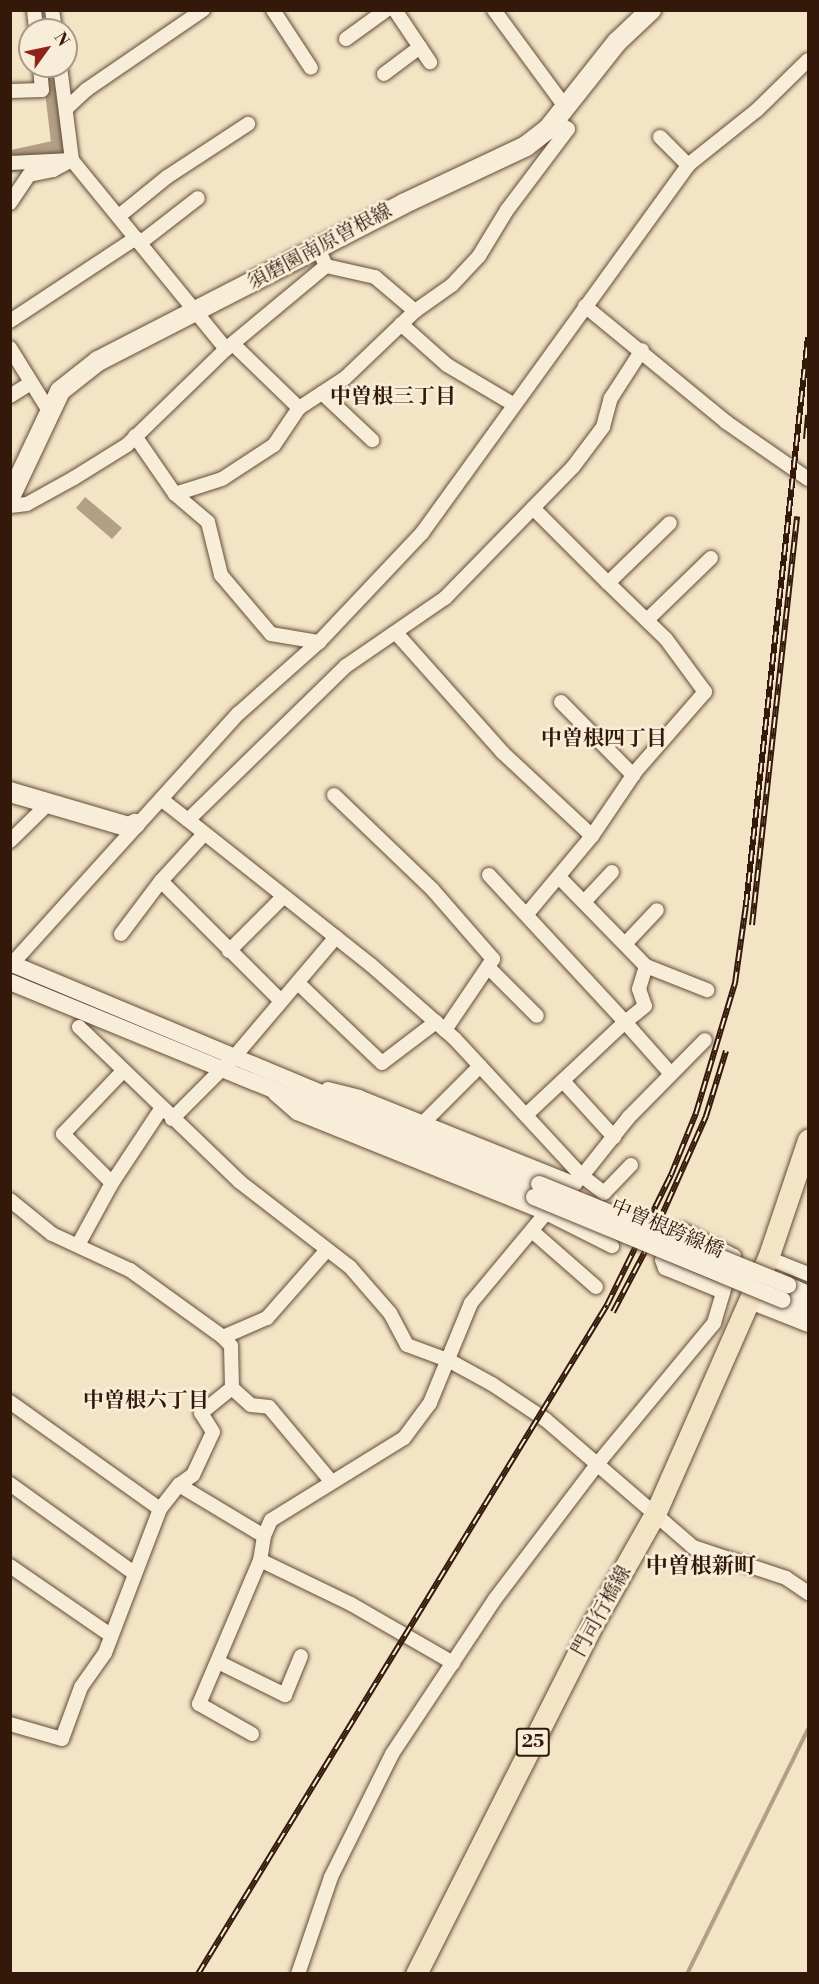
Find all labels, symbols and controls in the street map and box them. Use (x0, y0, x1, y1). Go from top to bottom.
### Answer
north arrow (18, 18, 78, 78)
text: N (50, 29, 73, 50)
street label: 須磨園南原曽根線 (244, 199, 396, 295)
district label: 中曽根三丁目 (330, 384, 456, 410)
district label: 中曽根四丁目 (541, 726, 667, 752)
street label: 中曽根跨線橋 (607, 1195, 727, 1263)
district label: 中曽根六丁目 (83, 1388, 209, 1414)
district label: 中曽根新町 (646, 1554, 756, 1580)
street label: 門司行橋線 (567, 1561, 637, 1661)
road number: 25 (515, 1727, 551, 1757)

